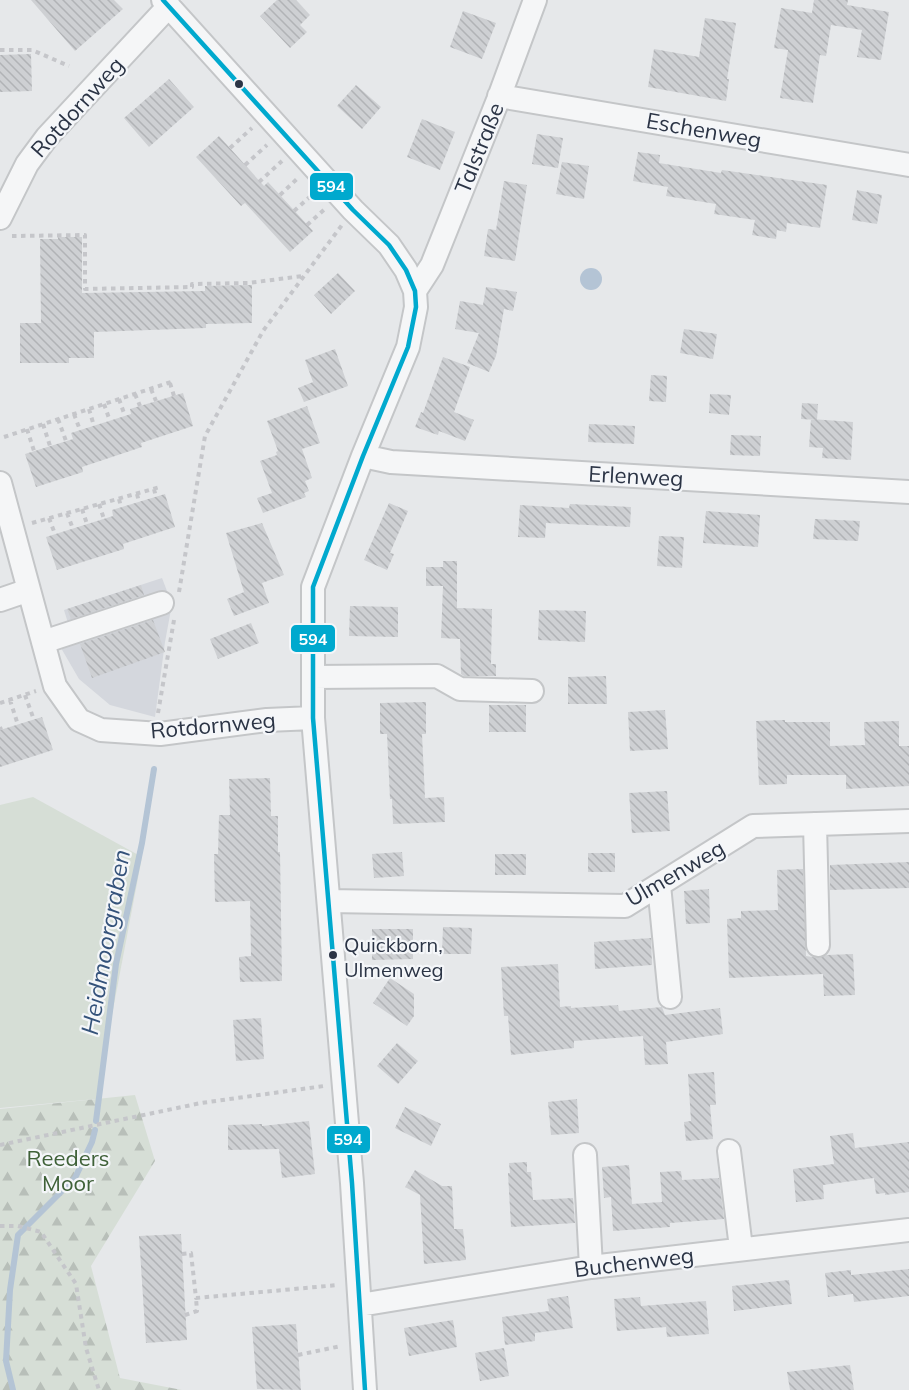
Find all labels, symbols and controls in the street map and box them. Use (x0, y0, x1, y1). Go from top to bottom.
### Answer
street label: Rotdornweg (25, 51, 129, 163)
unlabelled marker (233, 78, 245, 90)
street label: Talstraße (448, 98, 510, 198)
street label: Eschenweg (644, 106, 764, 154)
line badge: 594 (309, 172, 354, 201)
text: 594 (317, 176, 346, 196)
street label: Erlenweg (588, 460, 684, 492)
line badge: 594 (290, 624, 336, 653)
text: 594 (299, 629, 328, 649)
street label: Rotdornweg (149, 706, 277, 744)
street label: Ulmenweg (621, 833, 729, 913)
water label: Heidmoorgraben (74, 847, 136, 1037)
place label: Quickborn, Ulmenweg (344, 932, 444, 982)
marker: Quickborn, Ulmenweg (327, 949, 339, 961)
line badge: 594 (326, 1125, 371, 1154)
text: 594 (334, 1129, 363, 1149)
park label: Reeders Moor (27, 1144, 109, 1197)
street label: Buchenweg (573, 1241, 695, 1283)

